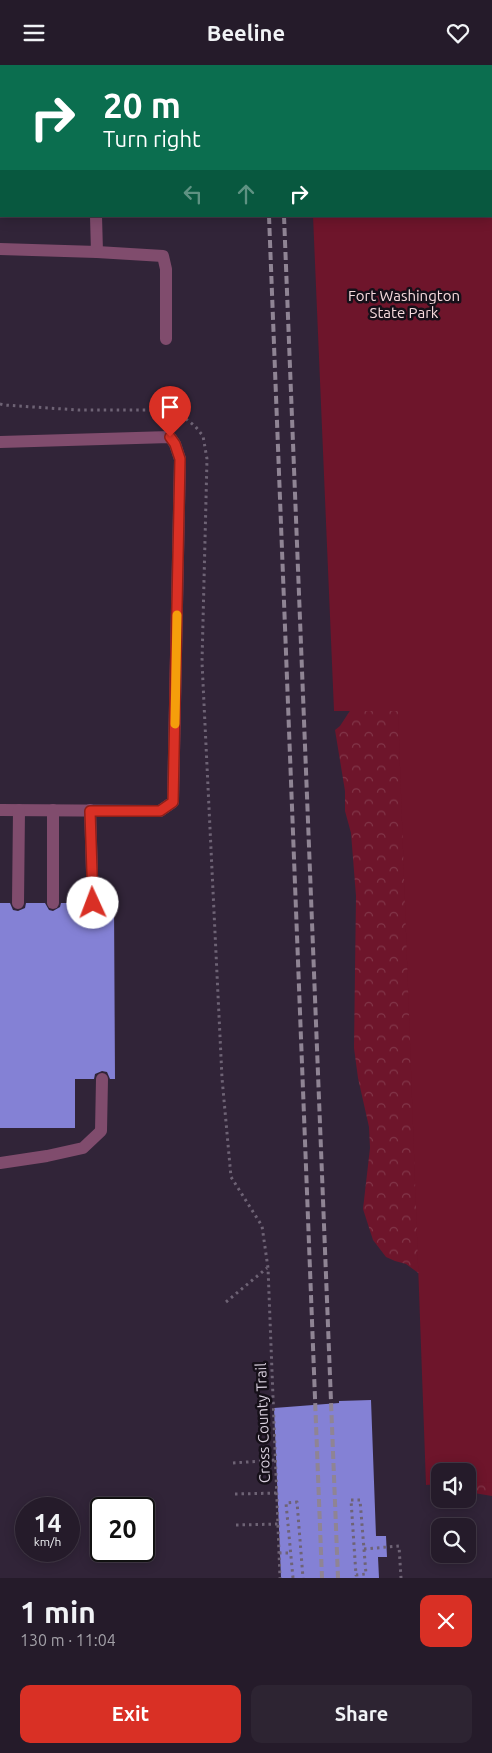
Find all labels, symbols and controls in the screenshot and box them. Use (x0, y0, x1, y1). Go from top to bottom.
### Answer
icon: menu (20, 19, 48, 47)
icon: heart (444, 19, 472, 47)
text: Beeline (207, 20, 285, 45)
icon: right (20, 85, 85, 150)
text: 20 m (103, 85, 181, 125)
text: Turn right (103, 126, 201, 151)
icon: left (179, 180, 207, 208)
icon: ahead (232, 180, 260, 208)
icon: right (285, 180, 313, 208)
park label: Fort Washington State Park (348, 287, 460, 321)
pin (149, 386, 191, 437)
icon: arrive (156, 393, 184, 421)
position arrow (66, 876, 118, 928)
street label: Cross County Trail (252, 1362, 273, 1484)
map controls (431, 1463, 476, 1563)
button: sound (431, 1463, 476, 1508)
speed limit sign: 20 (90, 1497, 155, 1562)
text: 14 (33, 1509, 62, 1537)
button: search (431, 1518, 476, 1563)
text: km/h (34, 1535, 61, 1548)
text: 1 min (20, 1595, 96, 1629)
button: close (420, 1595, 472, 1647)
text: 130 m · 11:04 (20, 1631, 116, 1649)
button: Exit (20, 1685, 241, 1743)
button: Share (251, 1685, 472, 1743)

